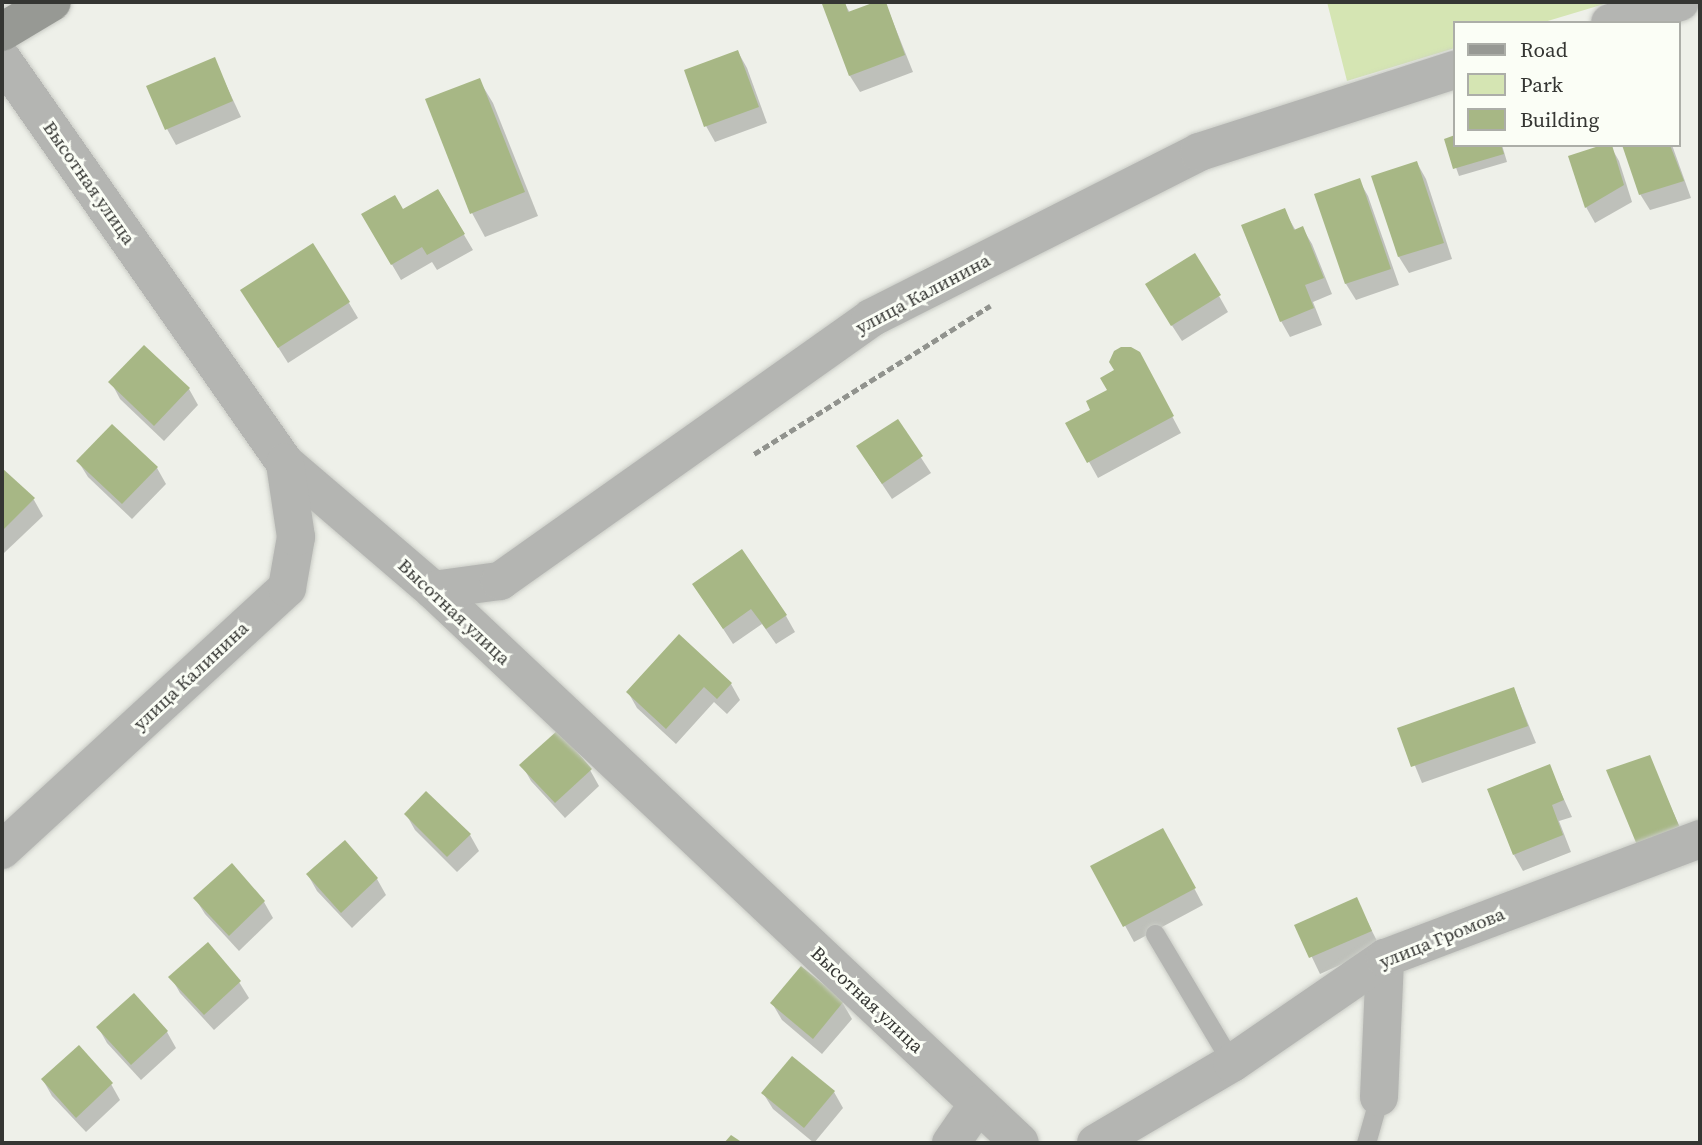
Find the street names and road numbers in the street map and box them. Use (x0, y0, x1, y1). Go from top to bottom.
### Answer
street label: Высотная улица (38, 117, 140, 249)
street label: улица Калинина (852, 249, 994, 339)
street label: Высотная улица (393, 554, 515, 670)
street label: улица Калинина (129, 617, 253, 735)
street label: улица Громова (1376, 902, 1508, 974)
street label: Высотная улица (806, 942, 928, 1058)

